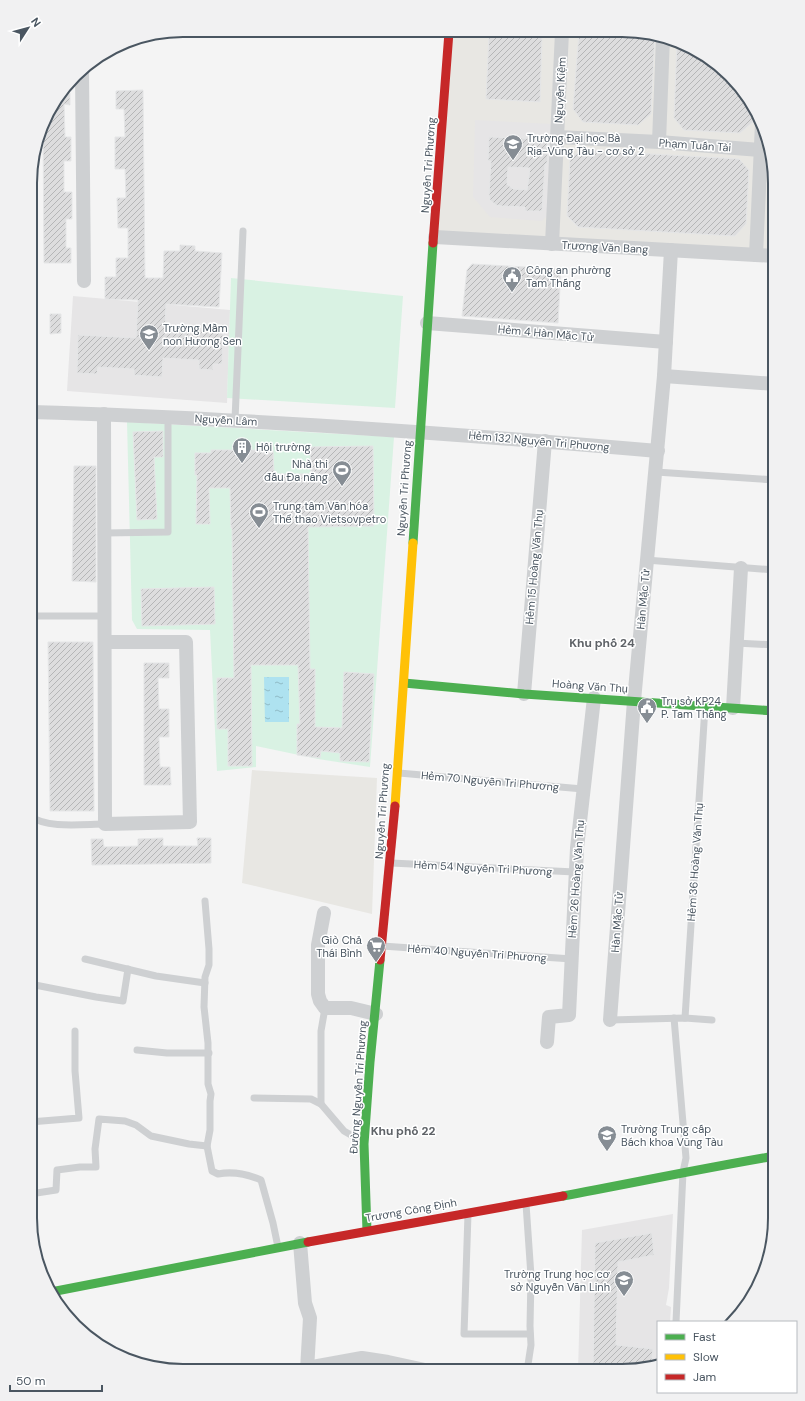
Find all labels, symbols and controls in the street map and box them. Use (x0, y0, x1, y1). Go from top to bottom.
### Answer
north arrow (8, 8, 48, 48)
text: N (28, 15, 44, 29)
street label: Nguyễn Kiệm (551, 56, 569, 123)
street label: Nguyễn Tri Phương (418, 117, 438, 213)
place label: Trường Đại học Bà Rịa-Vũng Tàu - cơ sở 2 (527, 131, 644, 158)
school or university icon: Trường Đại học Bà Rịa-Vũng Tàu - cơ sở 2 (502, 133, 524, 161)
street label: Phạm Tuấn Tài (658, 135, 732, 155)
street label: Trương Văn Bang (561, 238, 649, 256)
place label: Công an phường Tam Thắng (526, 263, 611, 290)
public building icon: Công an phường Tam Thắng (501, 265, 523, 293)
place label: Trường Mầm non Hương Sen (163, 321, 241, 348)
street label: Hẻm 4 Hàn Mặc Tử (497, 322, 595, 344)
school or university icon: Trường Mầm non Hương Sen (138, 323, 160, 351)
street label: Nguyễn Lâm (194, 411, 258, 429)
street label: Hẻm 132 Nguyễn Tri Phương (468, 428, 610, 454)
building icon: Hội trường (231, 436, 253, 464)
place label: Hội trường (256, 440, 311, 454)
street label: Nguyễn Tri Phương (394, 440, 414, 536)
place label: Nhà thi đấu Đa năng (264, 457, 328, 484)
sports icon: Nhà thi đấu Đa năng (331, 459, 353, 487)
place label: Trung tâm Văn hóa Thể thao Vietsovpetro (273, 499, 386, 526)
sports icon: Trung tâm Văn hóa Thể thao Vietsovpetro (248, 501, 270, 529)
street label: Hẻm 15 Hoàng Văn Thụ (522, 509, 546, 625)
street label: Hàn Mặc Tử (633, 567, 653, 630)
district label: Khu phố 24 (569, 635, 635, 651)
street label: Hoàng Văn Thụ (552, 676, 628, 696)
place label: Trụ sở KP24 P. Tam Thắng (661, 694, 727, 721)
public building icon: Trụ sở KP24 P. Tam Thắng (636, 696, 658, 724)
street label: Nguyễn Tri Phương (372, 763, 392, 859)
street label: Hẻm 70 Nguyễn Tri Phương (420, 768, 560, 794)
street label: Hẻm 36 Hoàng Văn Thụ (684, 802, 706, 922)
street label: Hẻm 26 Hoàng Văn Thụ (565, 819, 587, 939)
street label: Hẻm 54 Nguyễn Tri Phương (413, 857, 553, 879)
street label: Hàn Mặc Tử (608, 891, 626, 953)
place label: Giò Chả Thái Bình (316, 933, 363, 960)
supermarket icon: Giò Chả Thái Bình (365, 935, 387, 963)
street label: Hẻm 40 Nguyễn Tri Phương (407, 941, 547, 965)
street label: Đường Nguyễn Tri Phương (346, 1020, 370, 1154)
place label: Trường Trung cấp Bách khoa Vũng Tàu (621, 1122, 723, 1149)
district label: Khu phố 22 (371, 1123, 435, 1139)
school or university icon: Trường Trung cấp Bách khoa Vũng Tàu (596, 1124, 618, 1152)
street label: Trương Công Định (364, 1195, 458, 1225)
place label: Trường Trung học cơ sở Nguyễn Văn Linh (504, 1267, 610, 1294)
school or university icon: Trường Trung học cơ sở Nguyễn Văn Linh (613, 1269, 635, 1297)
legend (657, 1321, 797, 1393)
text: Fast (693, 1329, 716, 1345)
text: Slow (693, 1349, 719, 1365)
scale bar (10, 1367, 102, 1393)
text: Jam (693, 1369, 716, 1385)
text: 50 m (16, 1373, 45, 1389)

